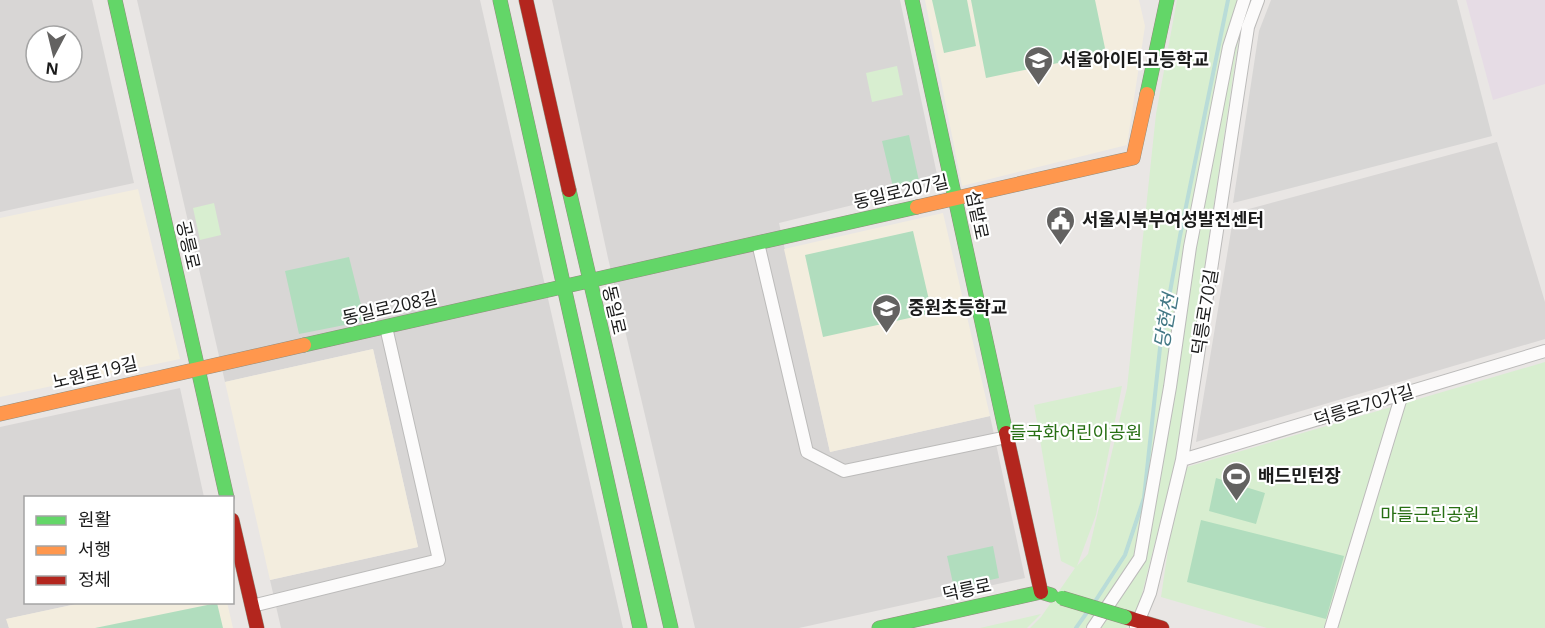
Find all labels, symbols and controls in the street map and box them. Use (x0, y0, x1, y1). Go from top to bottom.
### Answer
north arrow (24, 24, 84, 84)
school or university icon: 서울아이티고등학교 (1023, 44, 1055, 86)
place label: 서울아이티고등학교 (1060, 47, 1209, 71)
text: N (44, 57, 60, 81)
street label: 동일로207길 (851, 168, 951, 214)
street label: 섬밭로 (961, 188, 995, 242)
public building icon: 서울시북부여성발전센터 (1045, 204, 1077, 246)
place label: 서울시북부여성발전센터 (1082, 207, 1264, 231)
street label: 공릉로 (172, 218, 206, 272)
street label: 덕릉로70길 (1185, 267, 1223, 357)
street label: 동일로 (598, 283, 632, 337)
street label: 동일로208길 (340, 284, 440, 330)
water label: 당현천 (1147, 289, 1184, 350)
school or university icon: 중원초등학교 (871, 292, 903, 334)
place label: 중원초등학교 (908, 295, 1007, 319)
street label: 노원로19길 (50, 351, 140, 393)
street label: 덕릉로70가길 (1311, 378, 1417, 432)
park label: 들국화어린이공원 (1010, 420, 1142, 444)
sports icon: 배드민턴장 (1221, 460, 1253, 502)
place label: 배드민턴장 (1258, 463, 1341, 487)
legend (24, 496, 234, 604)
park label: 마들근린공원 (1380, 502, 1480, 526)
text: 원활 (78, 507, 111, 531)
text: 서행 (78, 537, 111, 561)
text: 정체 (78, 567, 111, 591)
street label: 덕릉로 (940, 572, 994, 606)

